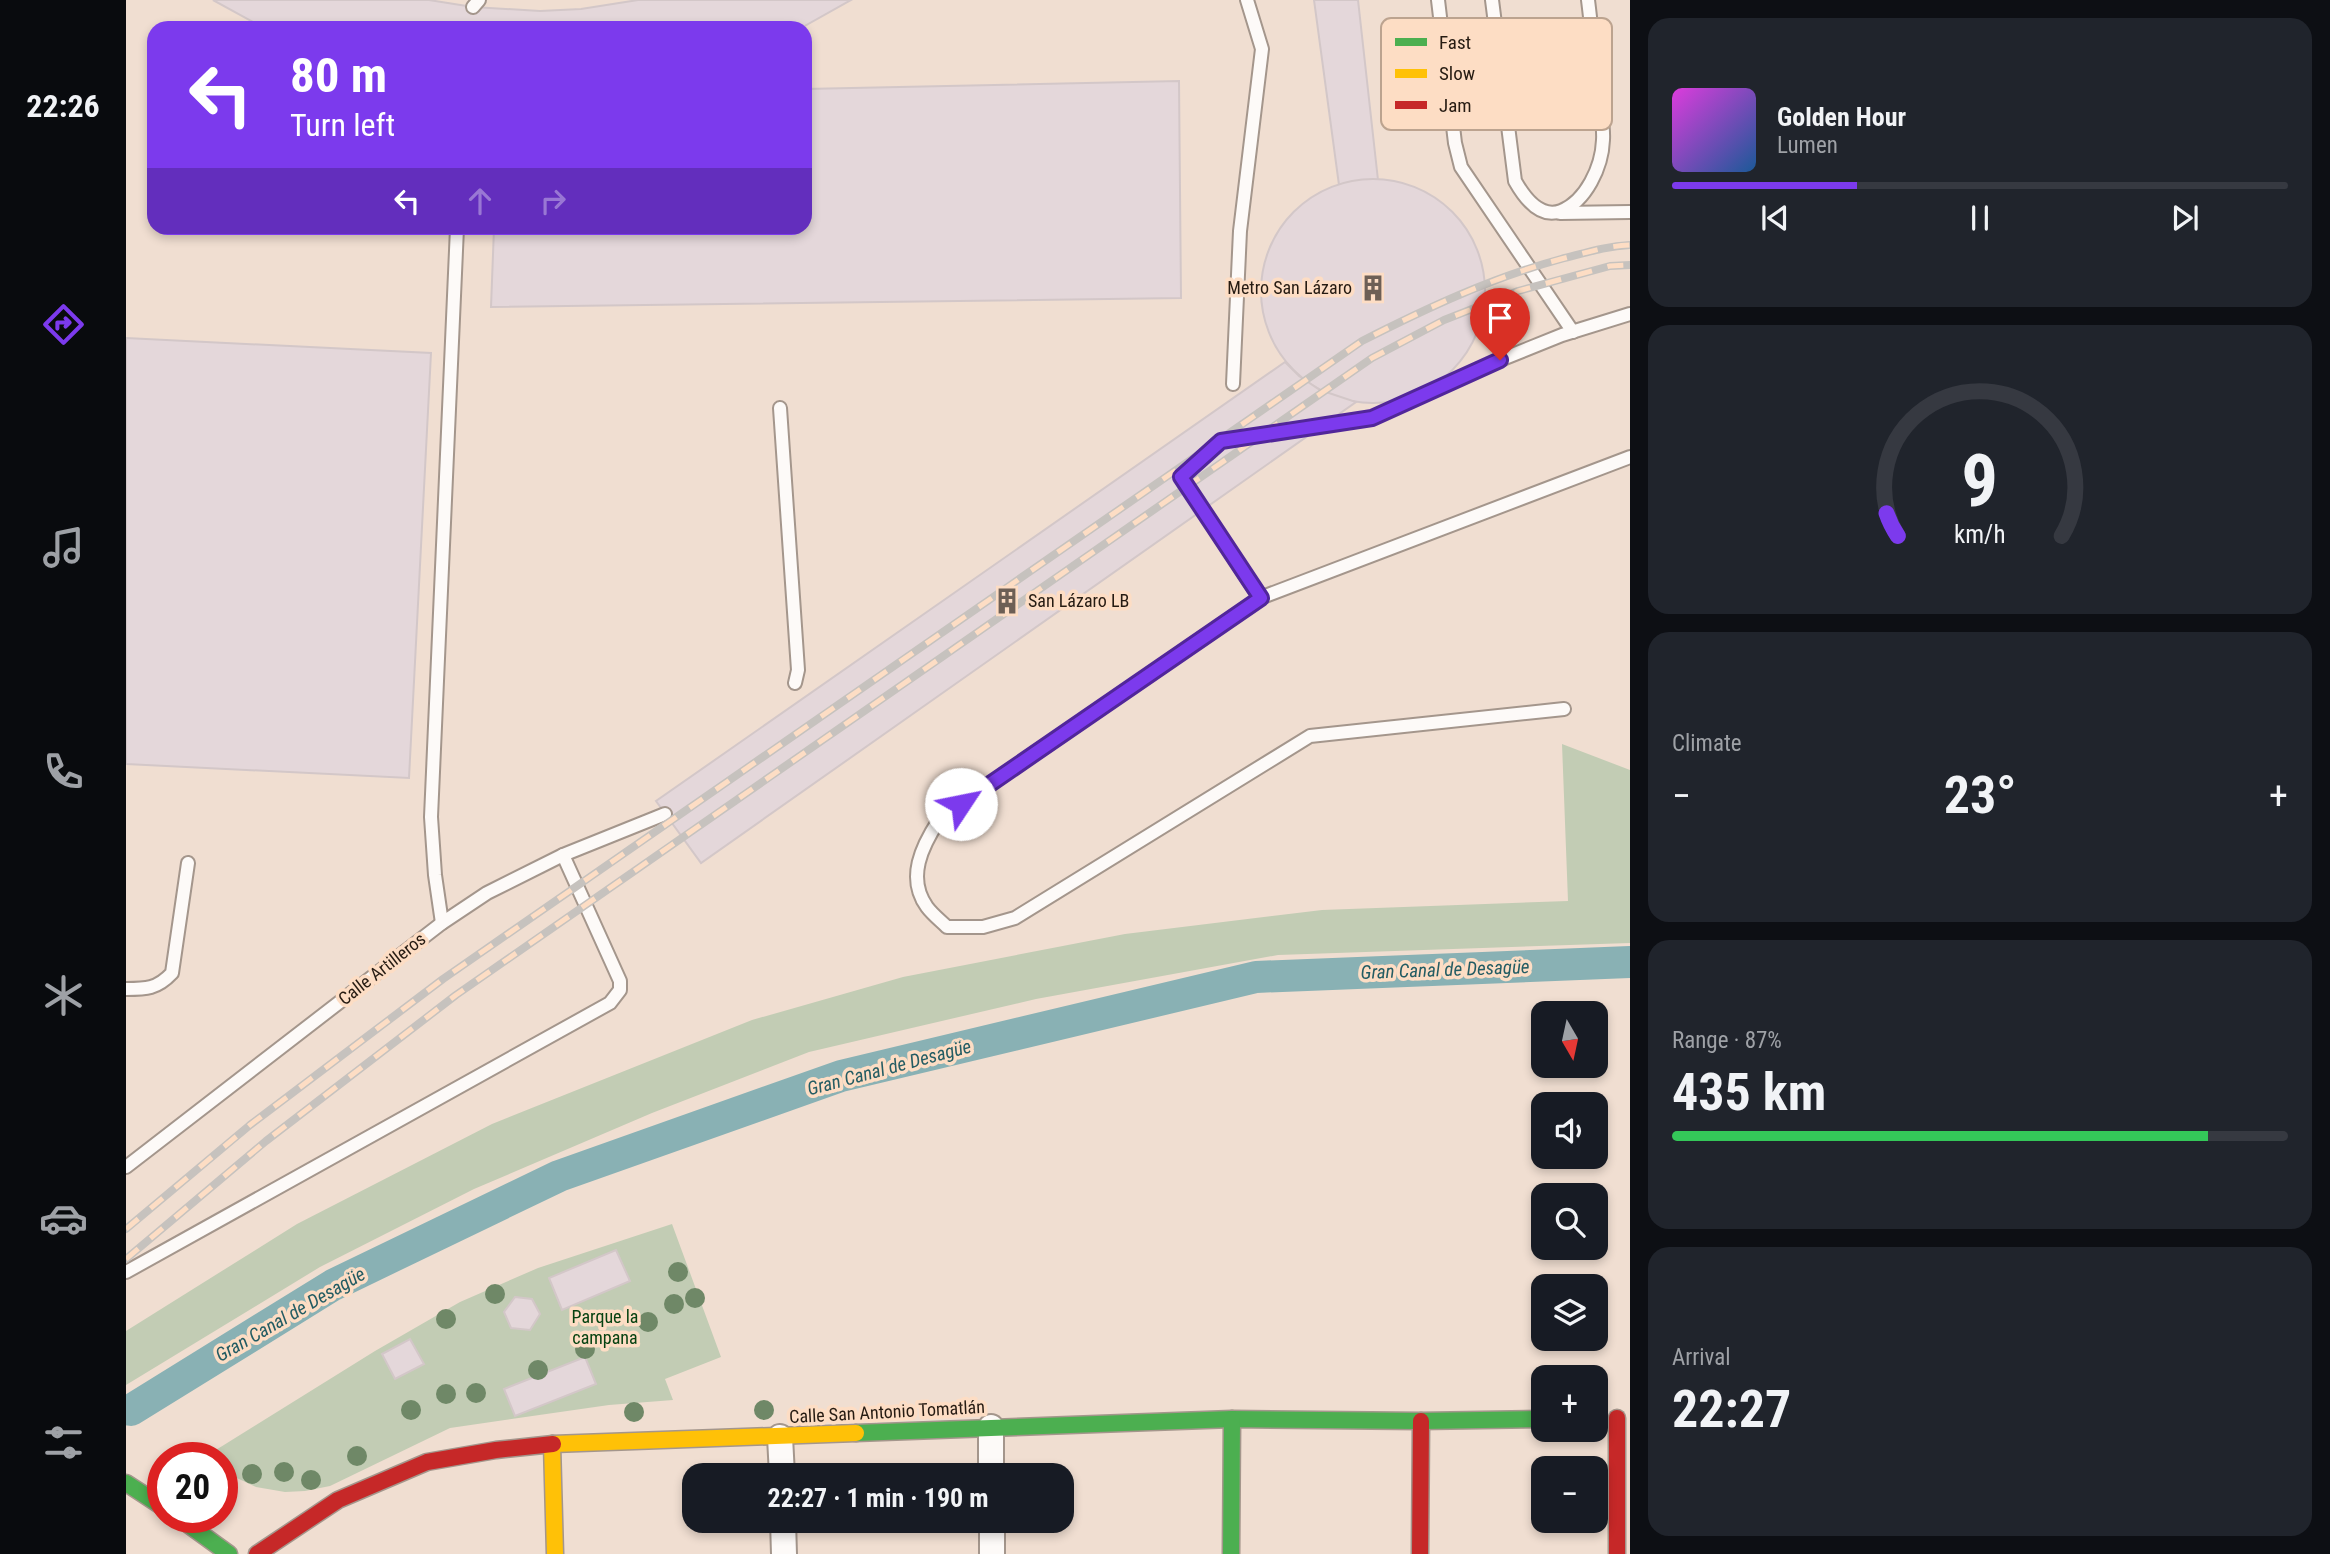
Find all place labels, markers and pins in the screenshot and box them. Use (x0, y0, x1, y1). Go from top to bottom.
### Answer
building icon: Metro San Lázaro (1358, 273, 1388, 303)
place label: Metro San Lázaro (1227, 277, 1352, 298)
pin (1470, 288, 1530, 360)
building icon: San Lázaro LB (992, 586, 1022, 616)
place label: San Lázaro LB (1028, 590, 1129, 611)

